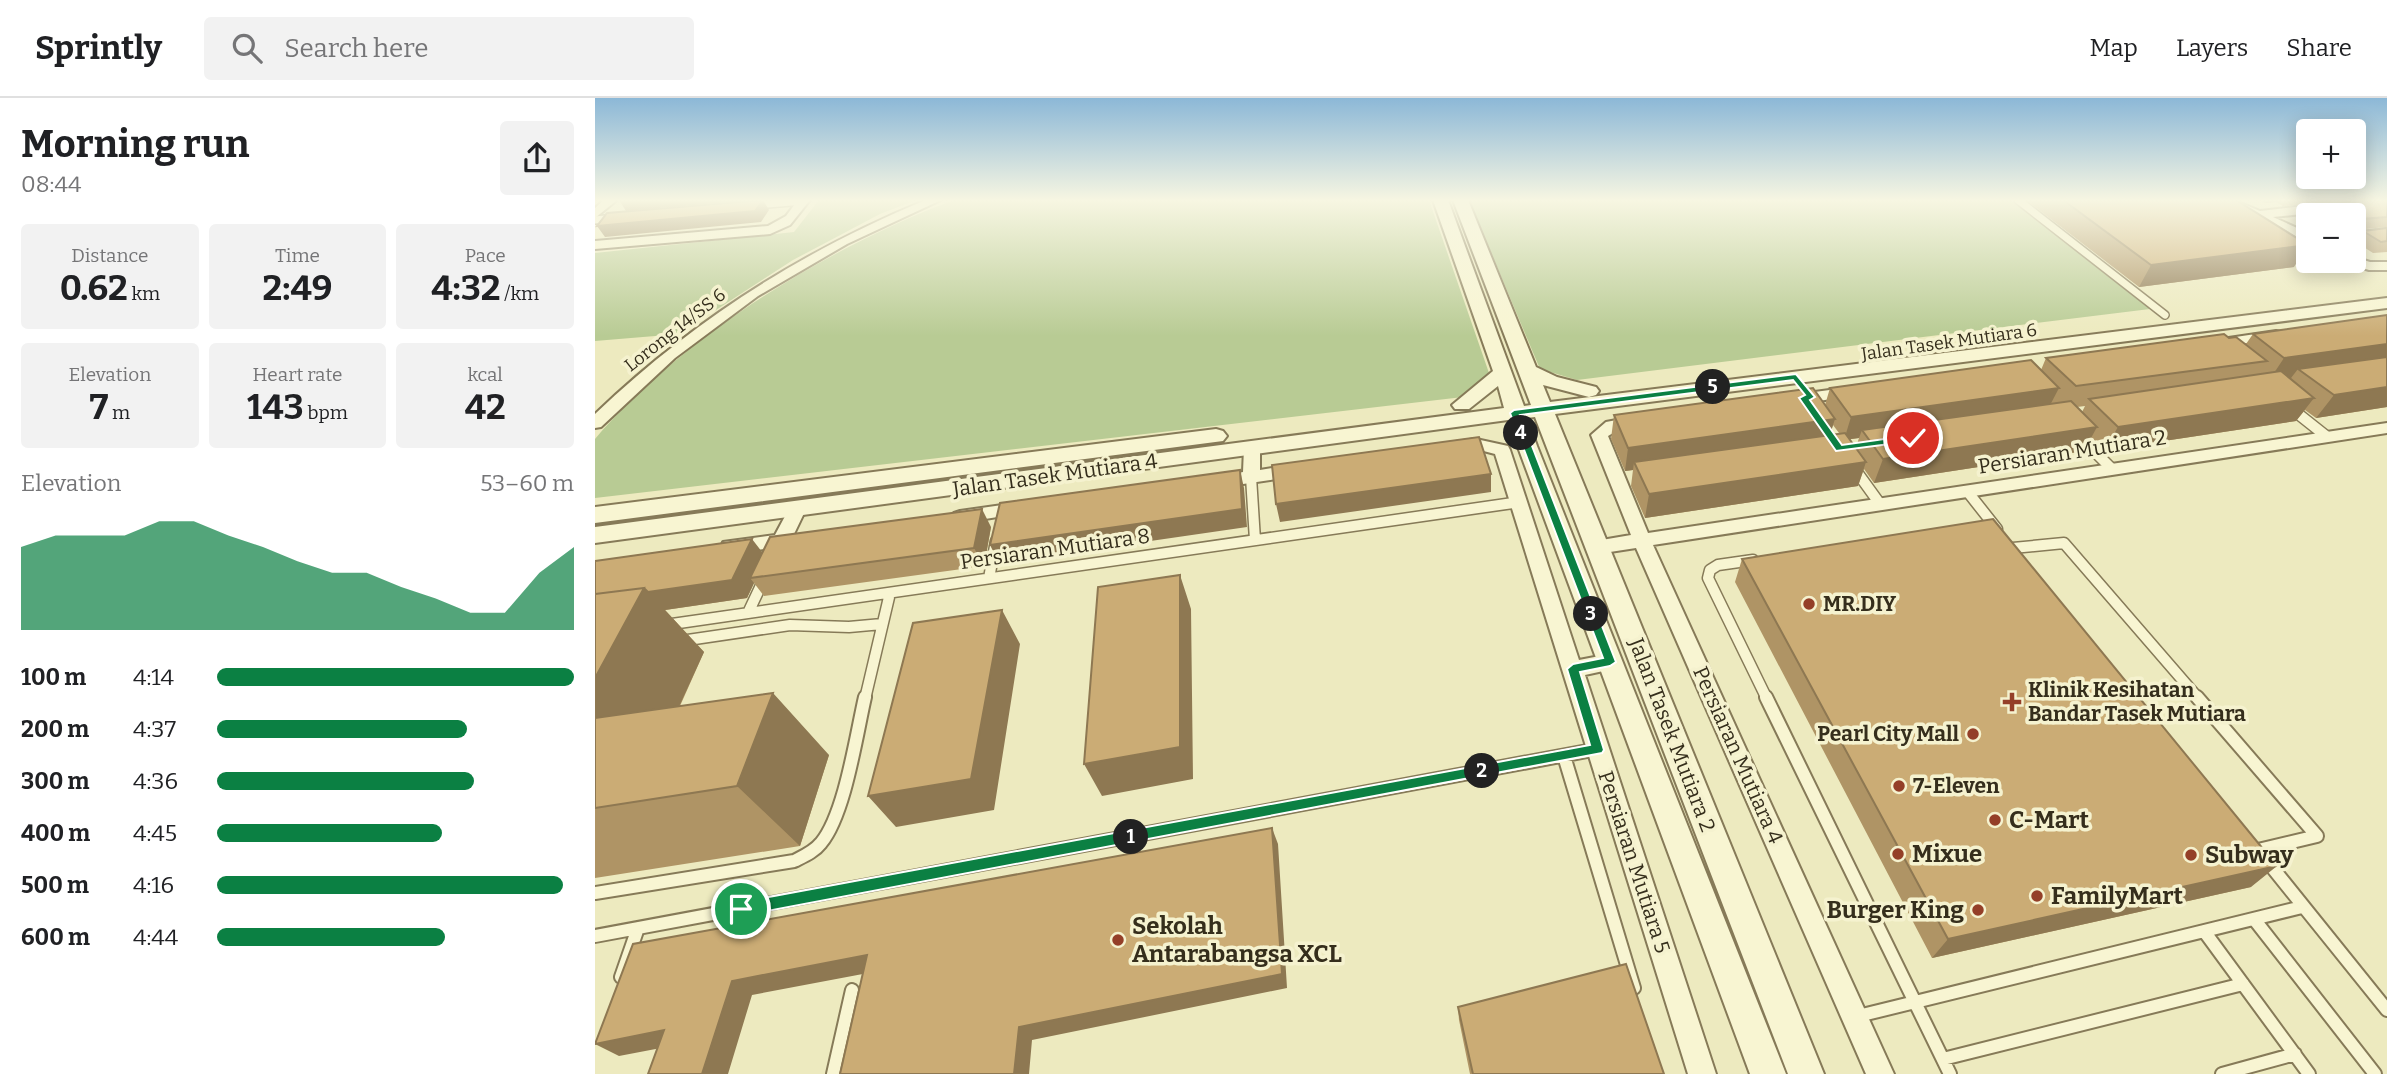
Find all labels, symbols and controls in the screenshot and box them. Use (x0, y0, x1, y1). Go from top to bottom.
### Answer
search box (204, 17, 694, 80)
text: Sprintly (35, 28, 162, 68)
icon: search (228, 29, 266, 67)
text: Search here (284, 33, 428, 64)
text: Map (2090, 34, 2138, 62)
text: Layers (2176, 34, 2248, 62)
text: Share (2286, 34, 2352, 62)
map controls (2296, 119, 2366, 273)
button: + (2296, 119, 2366, 189)
text: Morning run (21, 121, 249, 167)
button: share (500, 121, 574, 195)
text: 08:44 (21, 170, 81, 198)
button: − (2296, 203, 2366, 273)
text: Distance (71, 244, 148, 267)
text: Time (275, 244, 320, 267)
text: Pace (465, 244, 506, 267)
text: 0.62 (60, 267, 128, 309)
text: 2:49 (263, 267, 332, 309)
text: 4:32 (431, 267, 501, 309)
text: km (128, 282, 160, 305)
text: /km (501, 282, 539, 305)
street label: Lorong 14/SS 6 (620, 284, 730, 376)
street label: Jalan Tasek Mutiara 6 (1859, 319, 2038, 365)
text: Elevation (68, 363, 151, 386)
text: Heart rate (253, 363, 342, 386)
text: kcal (467, 363, 503, 386)
pin: 5 (1695, 370, 1731, 404)
text: 5 (1707, 375, 1718, 398)
text: 7 (89, 386, 108, 428)
text: 143 (247, 386, 304, 428)
text: 42 (465, 386, 506, 428)
text: m (108, 401, 130, 424)
text: bpm (304, 401, 348, 424)
pin (1883, 408, 1943, 468)
pin: 4 (1503, 416, 1539, 450)
icon: check (1894, 419, 1932, 457)
text: 4 (1515, 421, 1526, 444)
street label: Persiaran Mutiara 2 (1976, 424, 2168, 480)
street label: Jalan Tasek Mutiara 4 (950, 448, 1159, 502)
text: Elevation (21, 469, 121, 497)
text: 53–60 m (480, 469, 574, 497)
street label: Persiaran Mutiara 8 (958, 523, 1152, 575)
place label: MR.DIY (1823, 591, 1897, 617)
pin: 3 (1573, 596, 1609, 632)
marker: MR.DIY (1801, 596, 1817, 612)
text: 3 (1585, 602, 1596, 625)
street label: Jalan Tasek Mutiara 2 (1623, 633, 1721, 836)
street label: Persiaran Mutiara 4 (1687, 662, 1789, 848)
text: 100 m (21, 663, 86, 691)
text: 4:14 (133, 663, 174, 691)
place label: Klinik Kesihatan Bandar Tasek Mutiara (2028, 677, 2246, 727)
marker: Klinik Kesihatan Bandar Tasek Mutiara (2002, 692, 2022, 712)
text: 200 m (21, 715, 89, 743)
text: 4:37 (133, 715, 176, 743)
place label: Pearl City Mall (1817, 721, 1959, 747)
marker: Pearl City Mall (1965, 726, 1981, 742)
pin: 2 (1465, 754, 1499, 788)
text: 2 (1476, 759, 1487, 782)
text: 300 m (21, 767, 90, 795)
text: 4:36 (133, 767, 178, 795)
street label: Persiaran Mutiara 5 (1592, 768, 1676, 956)
place label: 7-Eleven (1913, 773, 2000, 799)
marker: 7-Eleven (1891, 778, 1907, 794)
place label: C-Mart (2009, 806, 2089, 834)
marker: C-Mart (1987, 812, 2003, 828)
text: 400 m (21, 819, 90, 847)
text: 4:45 (133, 819, 177, 847)
pin: 1 (1113, 820, 1149, 854)
text: 1 (1126, 825, 1135, 848)
place label: Mixue (1912, 840, 1982, 868)
place label: Subway (2205, 841, 2294, 869)
marker: Mixue (1890, 846, 1906, 862)
marker: Subway (2183, 847, 2199, 863)
text: 500 m (21, 871, 89, 899)
text: 4:16 (133, 871, 174, 899)
pin (711, 879, 771, 939)
place label: FamilyMart (2051, 882, 2184, 910)
marker: FamilyMart (2029, 888, 2045, 904)
icon: arrive (722, 890, 760, 928)
place label: Burger King (1827, 896, 1964, 924)
marker: Burger King (1970, 902, 1986, 918)
place label: Sekolah Antarabangsa XCL (1132, 912, 1342, 968)
text: 600 m (21, 923, 90, 951)
text: 4:44 (133, 923, 178, 951)
marker: Sekolah Antarabangsa XCL (1110, 932, 1126, 948)

